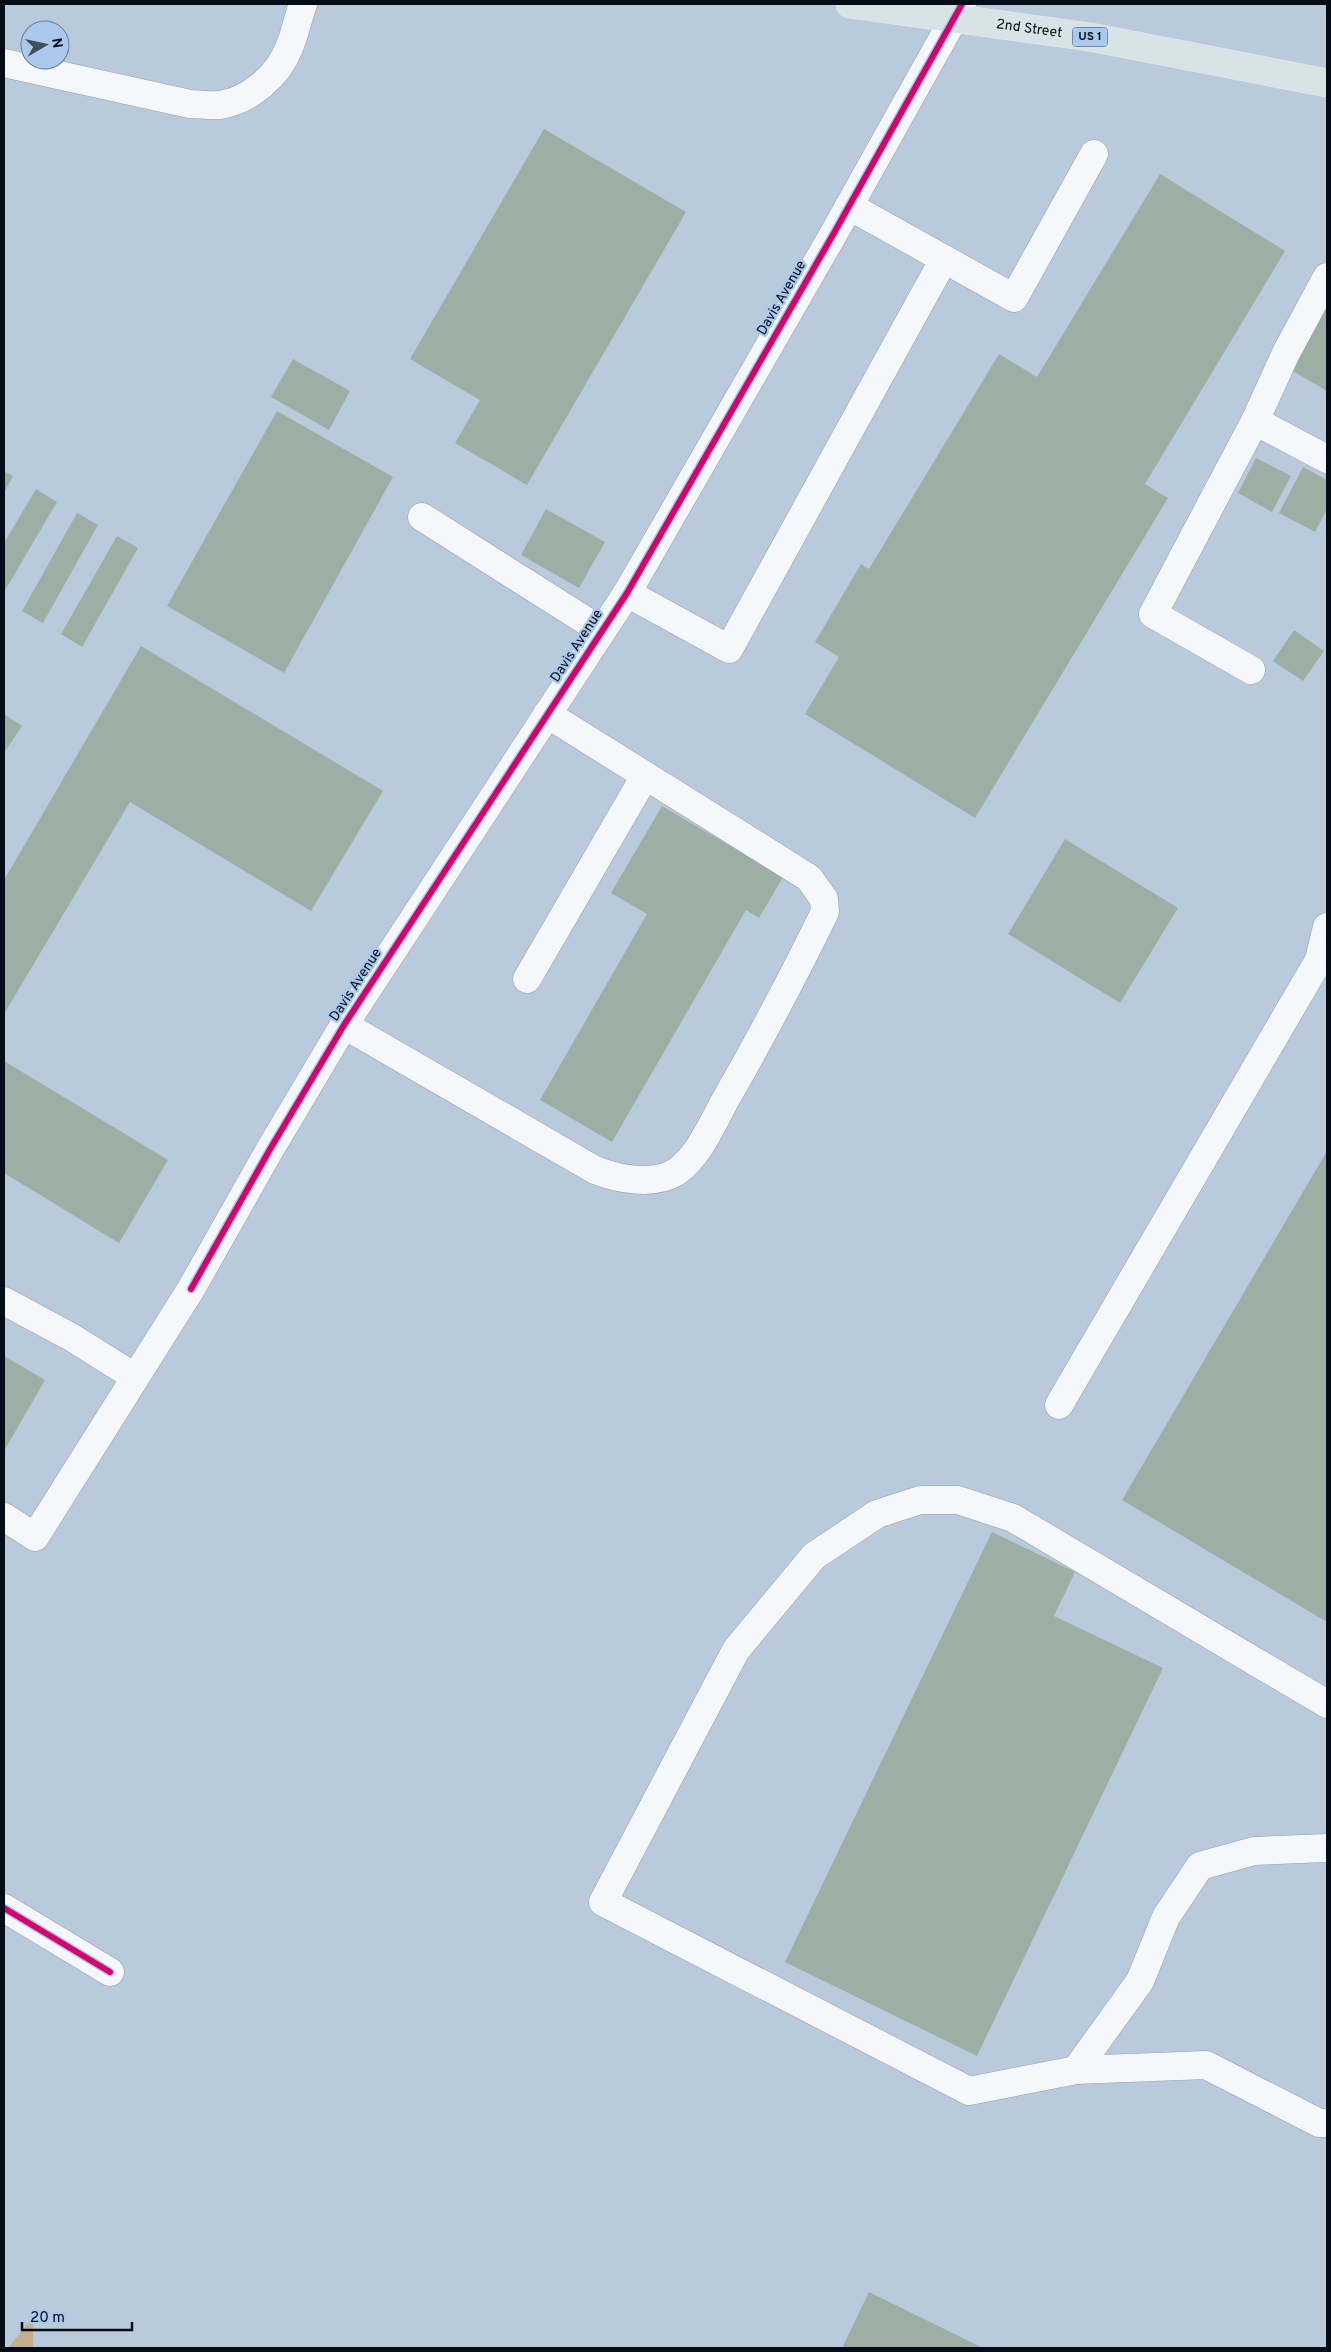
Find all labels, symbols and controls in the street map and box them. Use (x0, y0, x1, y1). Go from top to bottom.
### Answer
street label: 2nd Street (995, 16, 1063, 42)
north arrow (20, 20, 70, 70)
road number: US 1 (1072, 28, 1108, 46)
text: N (47, 37, 66, 50)
street label: Davis Avenue (754, 258, 810, 338)
street label: Davis Avenue (547, 606, 607, 686)
street label: Davis Avenue (326, 945, 386, 1025)
scale bar (22, 2300, 132, 2332)
text: 20 m (30, 2309, 65, 2328)

